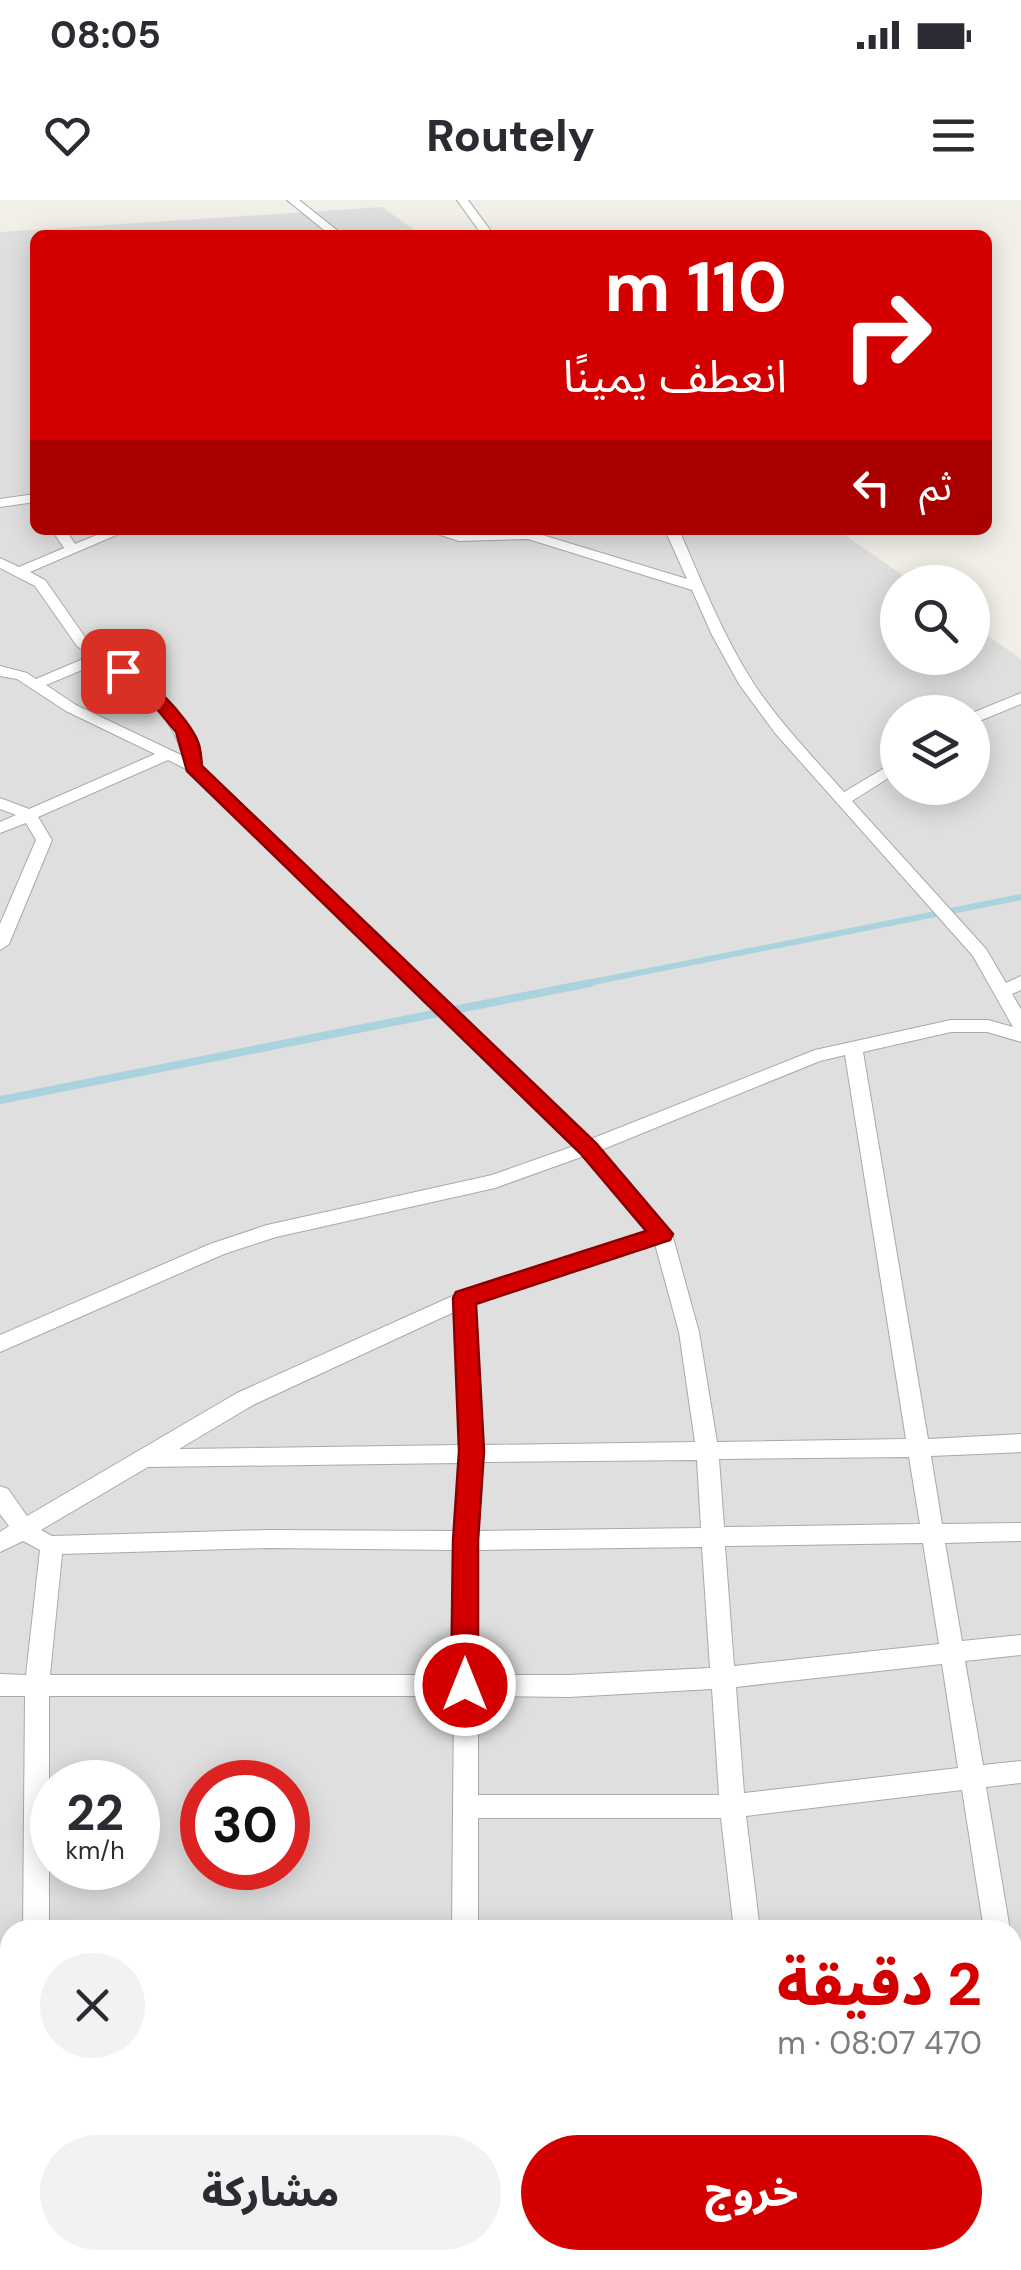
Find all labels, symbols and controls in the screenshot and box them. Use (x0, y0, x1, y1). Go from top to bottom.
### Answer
text: 08:05 (50, 10, 161, 60)
text: Routely (426, 106, 595, 165)
icon: heart (40, 108, 95, 163)
icon: menu (926, 108, 981, 163)
text: 110 m (604, 242, 787, 333)
icon: right (822, 270, 952, 400)
text: انعطف يمينًا (563, 347, 787, 406)
icon: left (844, 460, 899, 515)
text: ثم (919, 462, 952, 512)
map controls (880, 565, 990, 805)
button: search (880, 565, 990, 675)
pin (81, 629, 166, 714)
icon: arrive (96, 644, 151, 699)
button: layers (880, 695, 990, 805)
position arrow (413, 1633, 517, 1737)
speed limit sign: 30 (180, 1760, 310, 1890)
text: 22 (66, 1780, 124, 1846)
text: km/h (65, 1834, 125, 1867)
text: 2 دقيقة (777, 1945, 982, 2024)
button: close (40, 1953, 145, 2058)
text: 470 m · 08:07 (777, 2022, 982, 2064)
button: مشاركة (40, 2135, 501, 2250)
button: خروج (521, 2135, 982, 2250)

